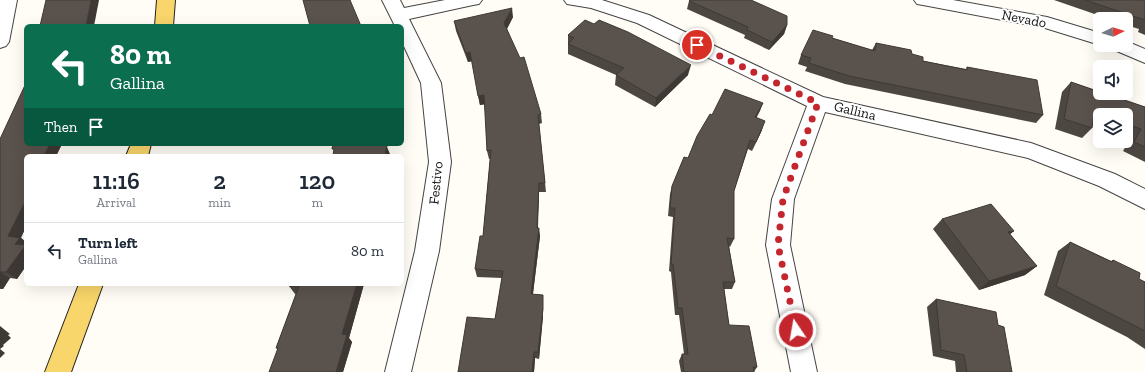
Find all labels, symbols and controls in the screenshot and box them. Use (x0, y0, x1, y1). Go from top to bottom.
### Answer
street label: Nevado (1000, 6, 1048, 32)
north arrow (1093, 12, 1133, 52)
map controls (1093, 12, 1133, 148)
pin (680, 28, 714, 62)
icon: arrive (686, 34, 708, 56)
text: 80 m (110, 38, 171, 71)
icon: left (44, 40, 96, 92)
button: sound (1093, 60, 1133, 100)
text: Gallina (110, 72, 165, 94)
street label: Gallina (832, 98, 878, 124)
button: layers (1093, 108, 1133, 148)
icon: arrive (85, 116, 107, 138)
text: Then (44, 118, 77, 136)
street label: Festivo (425, 161, 447, 205)
text: 11:16 (93, 166, 140, 195)
text: 2 (213, 166, 226, 195)
text: 120 (299, 166, 335, 195)
text: Arrival (97, 195, 136, 210)
text: min (208, 195, 231, 210)
text: m (312, 195, 323, 210)
text: Turn left (78, 234, 138, 252)
icon: left (44, 240, 66, 262)
text: 80 m (351, 242, 384, 260)
text: Gallina (78, 252, 118, 267)
position arrow (775, 309, 817, 351)

